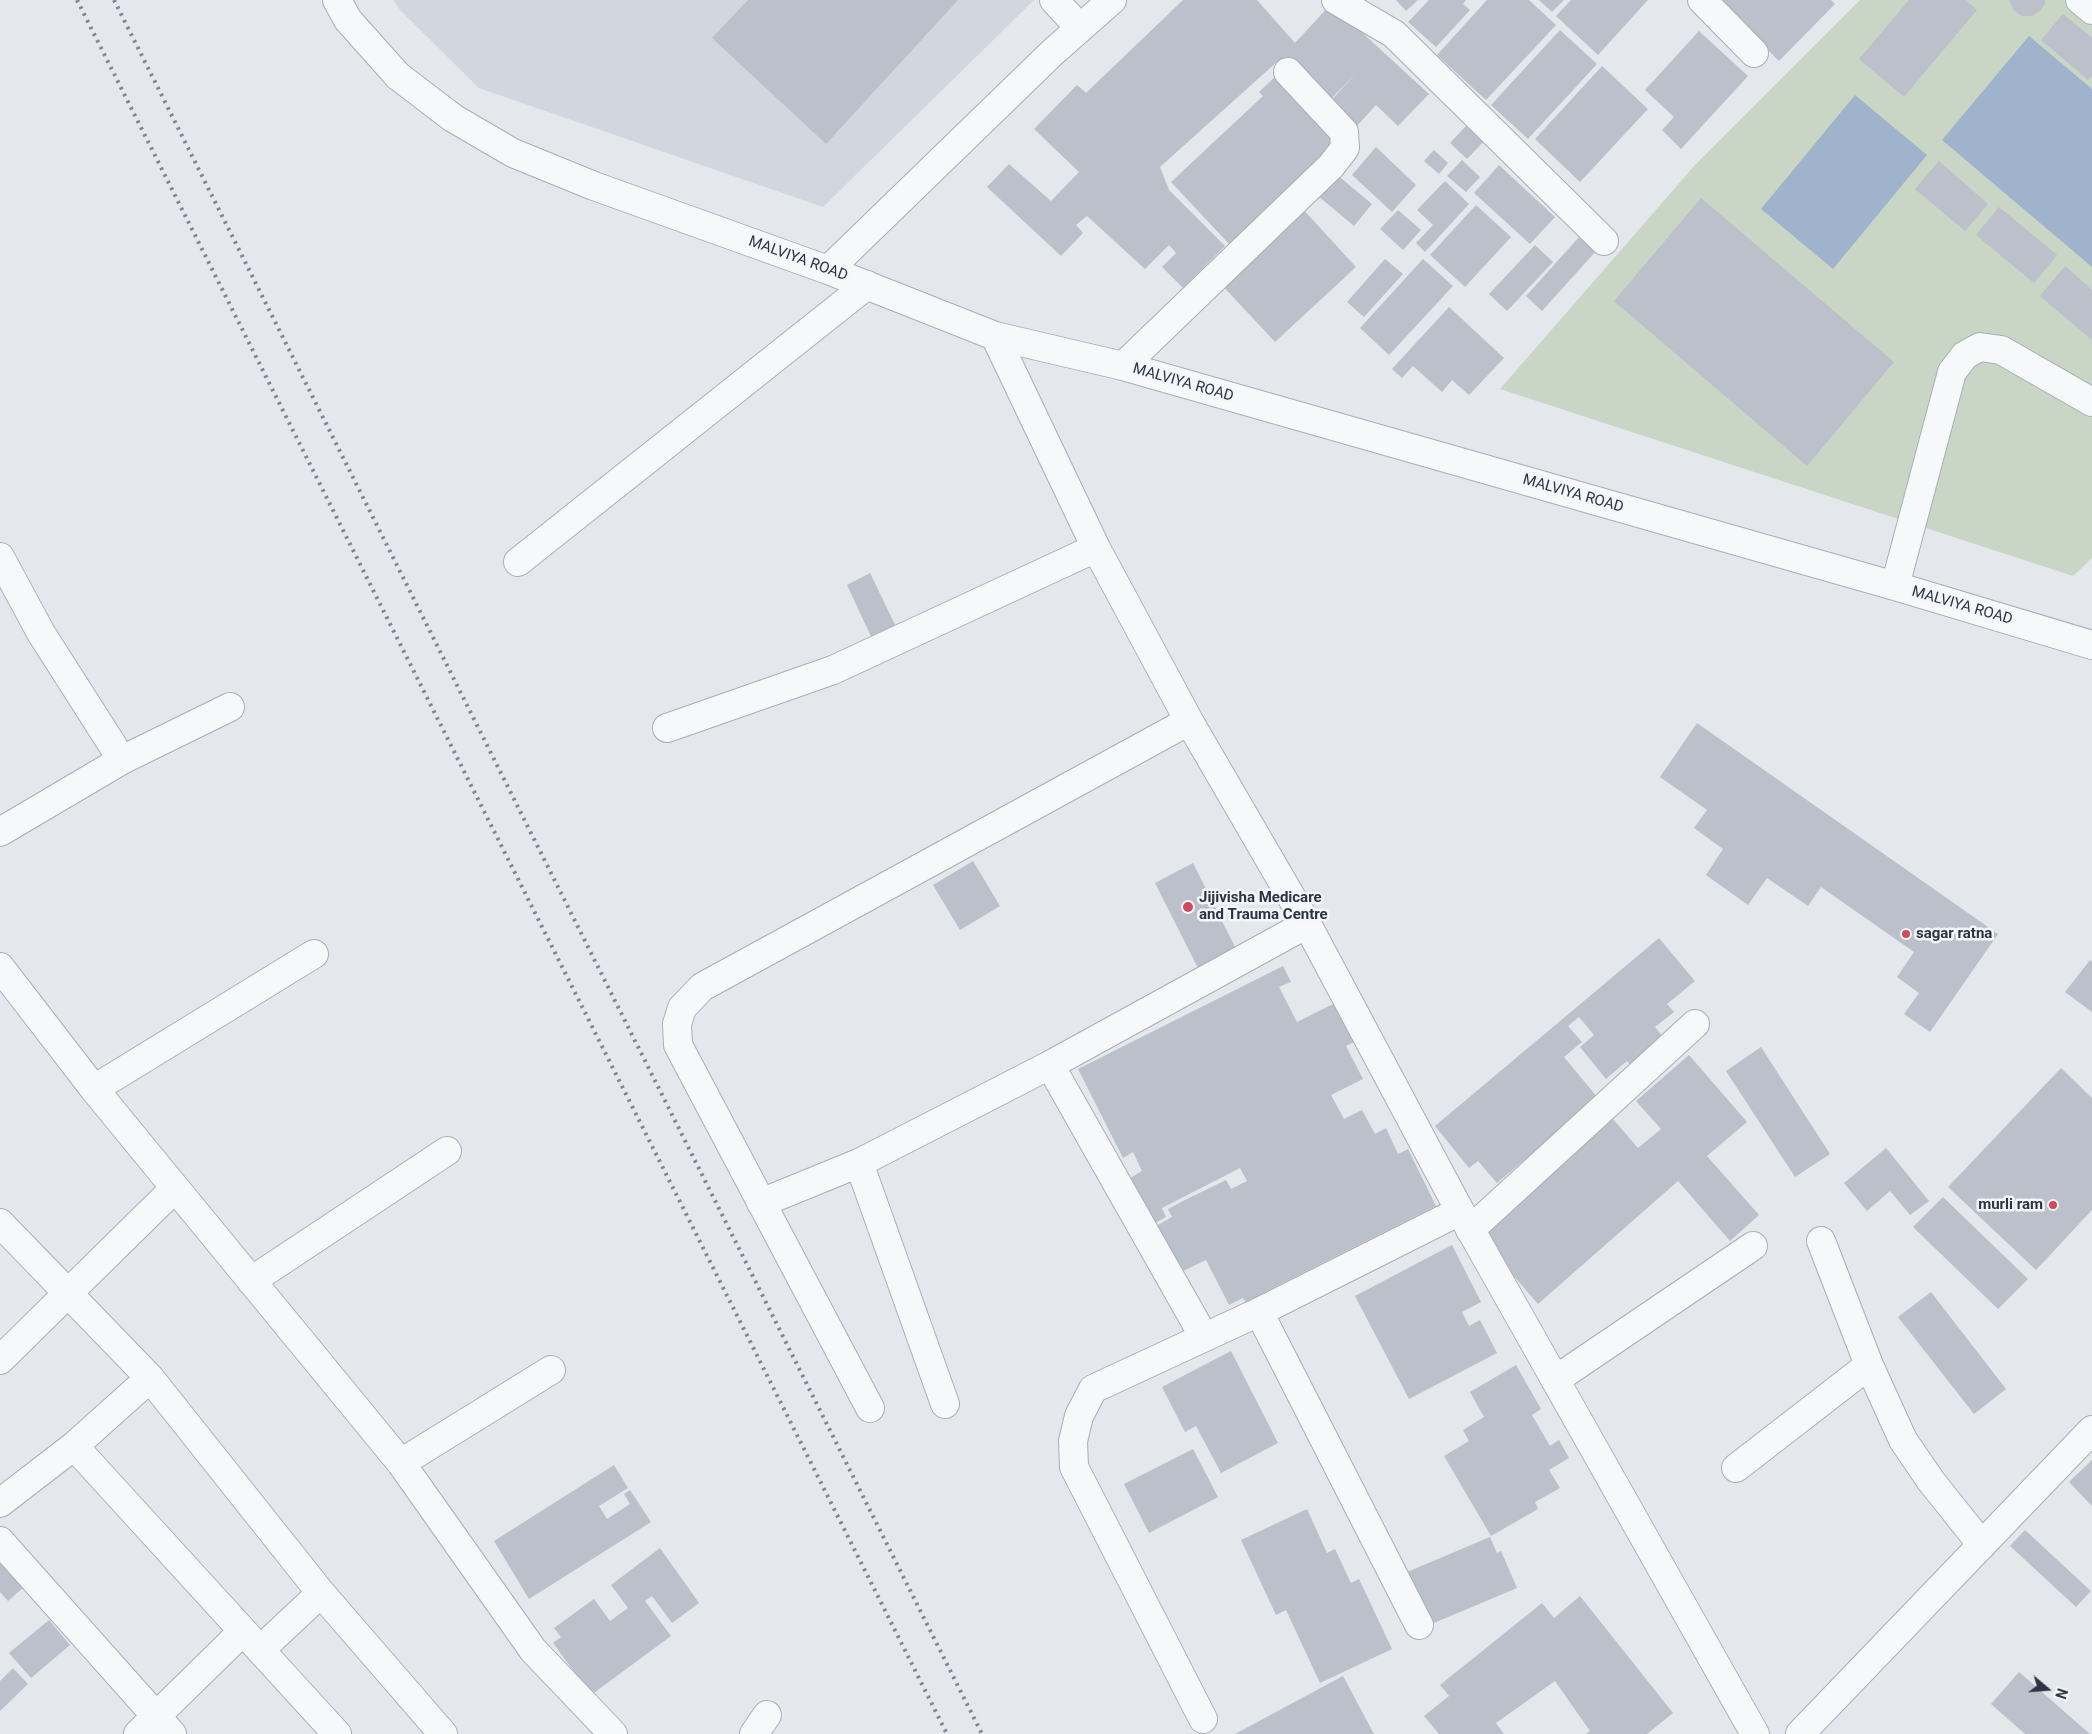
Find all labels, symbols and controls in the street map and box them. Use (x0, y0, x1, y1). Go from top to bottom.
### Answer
street label: MALVIYA ROAD (746, 233, 850, 285)
street label: MALVIYA ROAD (1130, 360, 1236, 406)
street label: MALVIYA ROAD (1520, 471, 1626, 517)
street label: MALVIYA ROAD (1909, 583, 2015, 629)
place label: Jijivisha Medicare and Trauma Centre (1199, 889, 1328, 924)
marker: Jijivisha Medicare and Trauma Centre (1181, 900, 1195, 914)
place label: sagar ratna (1916, 925, 1992, 943)
marker: sagar ratna (1900, 928, 1912, 940)
place label: murli ram (1978, 1196, 2043, 1214)
marker: murli ram (2047, 1199, 2059, 1211)
north arrow (2022, 1664, 2072, 1714)
text: N (2052, 1686, 2070, 1701)

